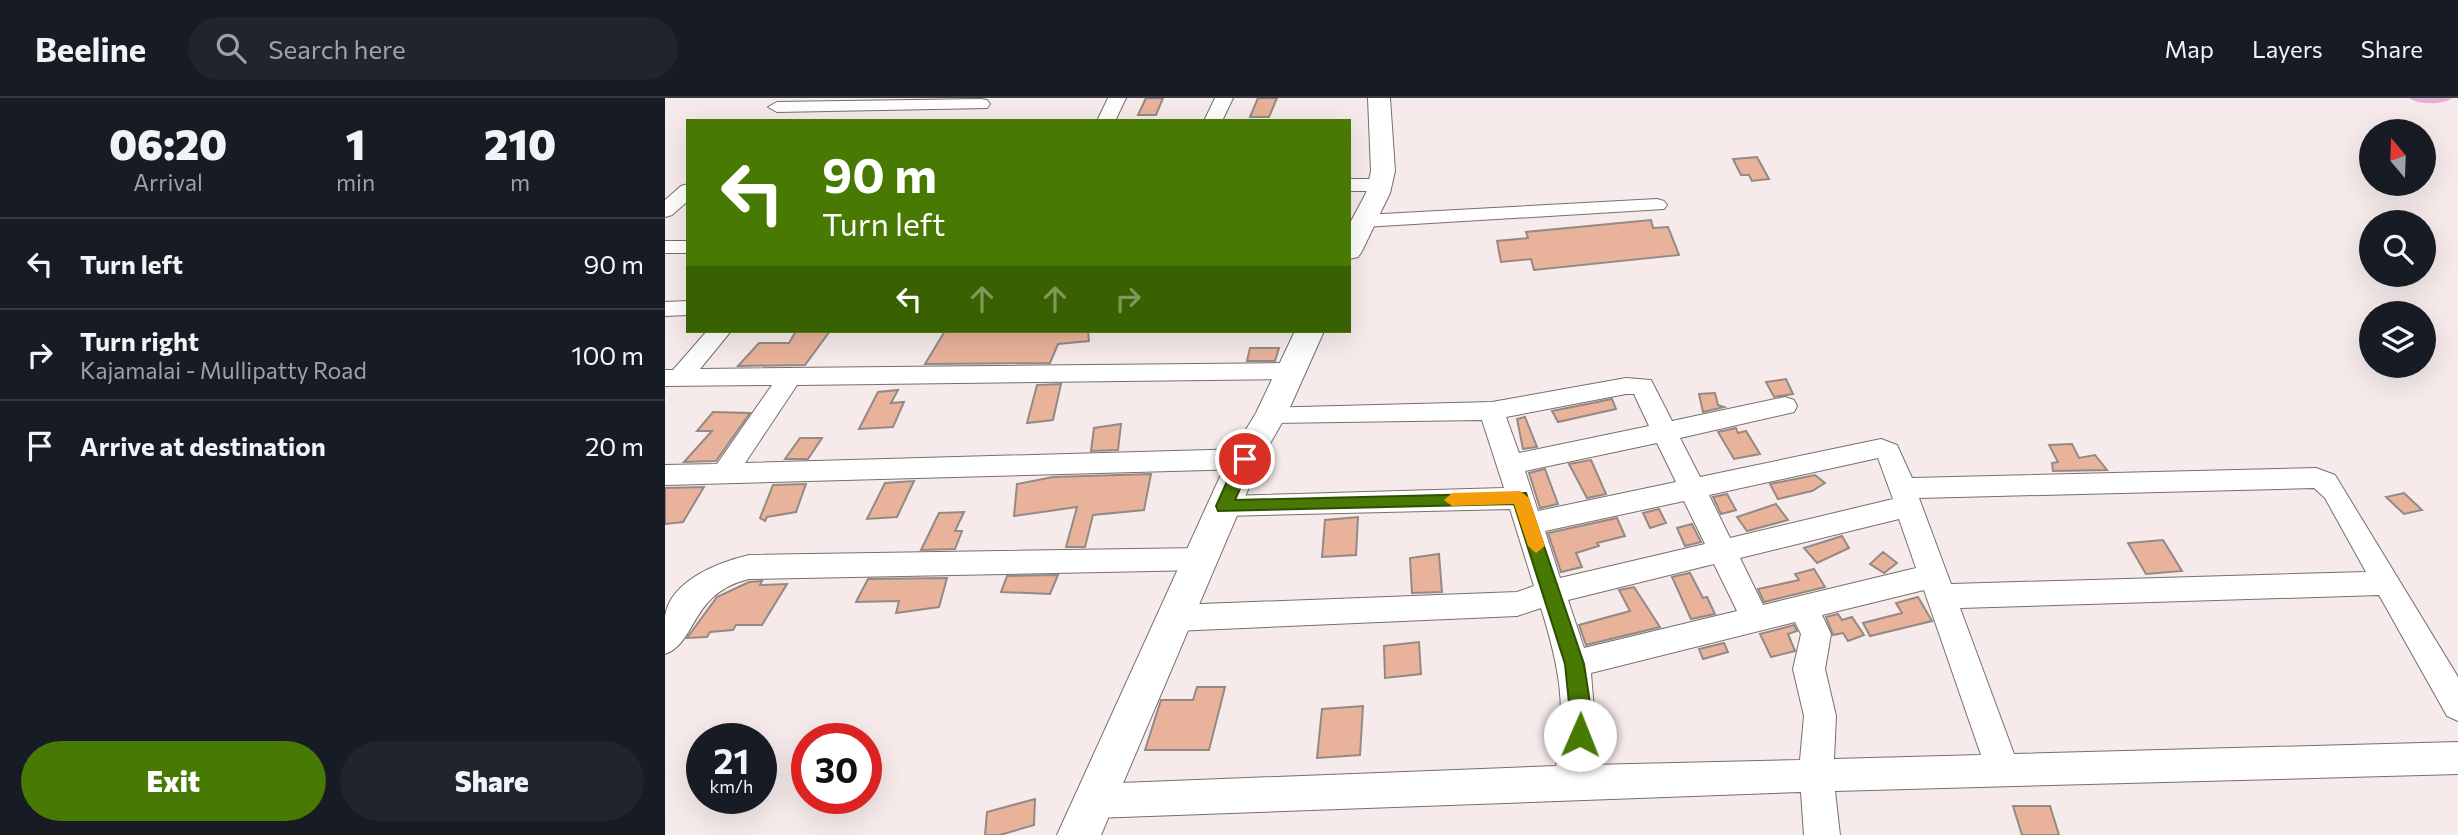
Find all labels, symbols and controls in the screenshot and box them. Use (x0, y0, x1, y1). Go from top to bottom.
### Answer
search box (188, 17, 678, 80)
text: Beeline (35, 28, 146, 69)
icon: search (212, 29, 250, 67)
text: Search here (268, 33, 406, 64)
text: Map (2165, 34, 2214, 63)
text: Layers (2252, 34, 2323, 63)
text: Share (2361, 34, 2423, 63)
text: 06:20 (109, 117, 227, 169)
text: 1 (346, 117, 365, 169)
text: 210 (484, 117, 556, 169)
north arrow (2359, 119, 2436, 196)
map controls (2359, 119, 2436, 378)
text: 90 m (822, 143, 937, 203)
icon: left (707, 147, 798, 238)
text: Arrival (133, 168, 203, 196)
text: min (336, 168, 375, 196)
text: m (510, 168, 530, 196)
text: Turn left (822, 203, 946, 243)
button: search (2359, 210, 2436, 287)
icon: left (21, 245, 59, 283)
text: Turn left (80, 248, 183, 279)
text: 90 m (584, 248, 644, 279)
icon: left (890, 280, 928, 318)
icon: ahead (963, 280, 1001, 318)
icon: ahead (1036, 280, 1074, 318)
icon: right (1109, 280, 1147, 318)
button: layers (2359, 301, 2436, 378)
text: Turn right (80, 325, 199, 356)
icon: right (21, 336, 59, 374)
text: 100 m (571, 339, 644, 370)
text: Kajamalai - Mullipatty Road (80, 356, 367, 384)
icon: arrive (21, 427, 59, 465)
pin (1215, 429, 1275, 489)
text: Arrive at destination (80, 430, 326, 461)
text: 20 m (585, 430, 644, 461)
icon: arrive (1226, 440, 1264, 478)
position arrow (1543, 698, 1617, 772)
speed limit sign: 30 (791, 723, 882, 814)
text: 21 (714, 738, 749, 781)
button: Exit (21, 741, 326, 821)
button: Share (340, 741, 644, 821)
text: km/h (710, 775, 753, 797)

